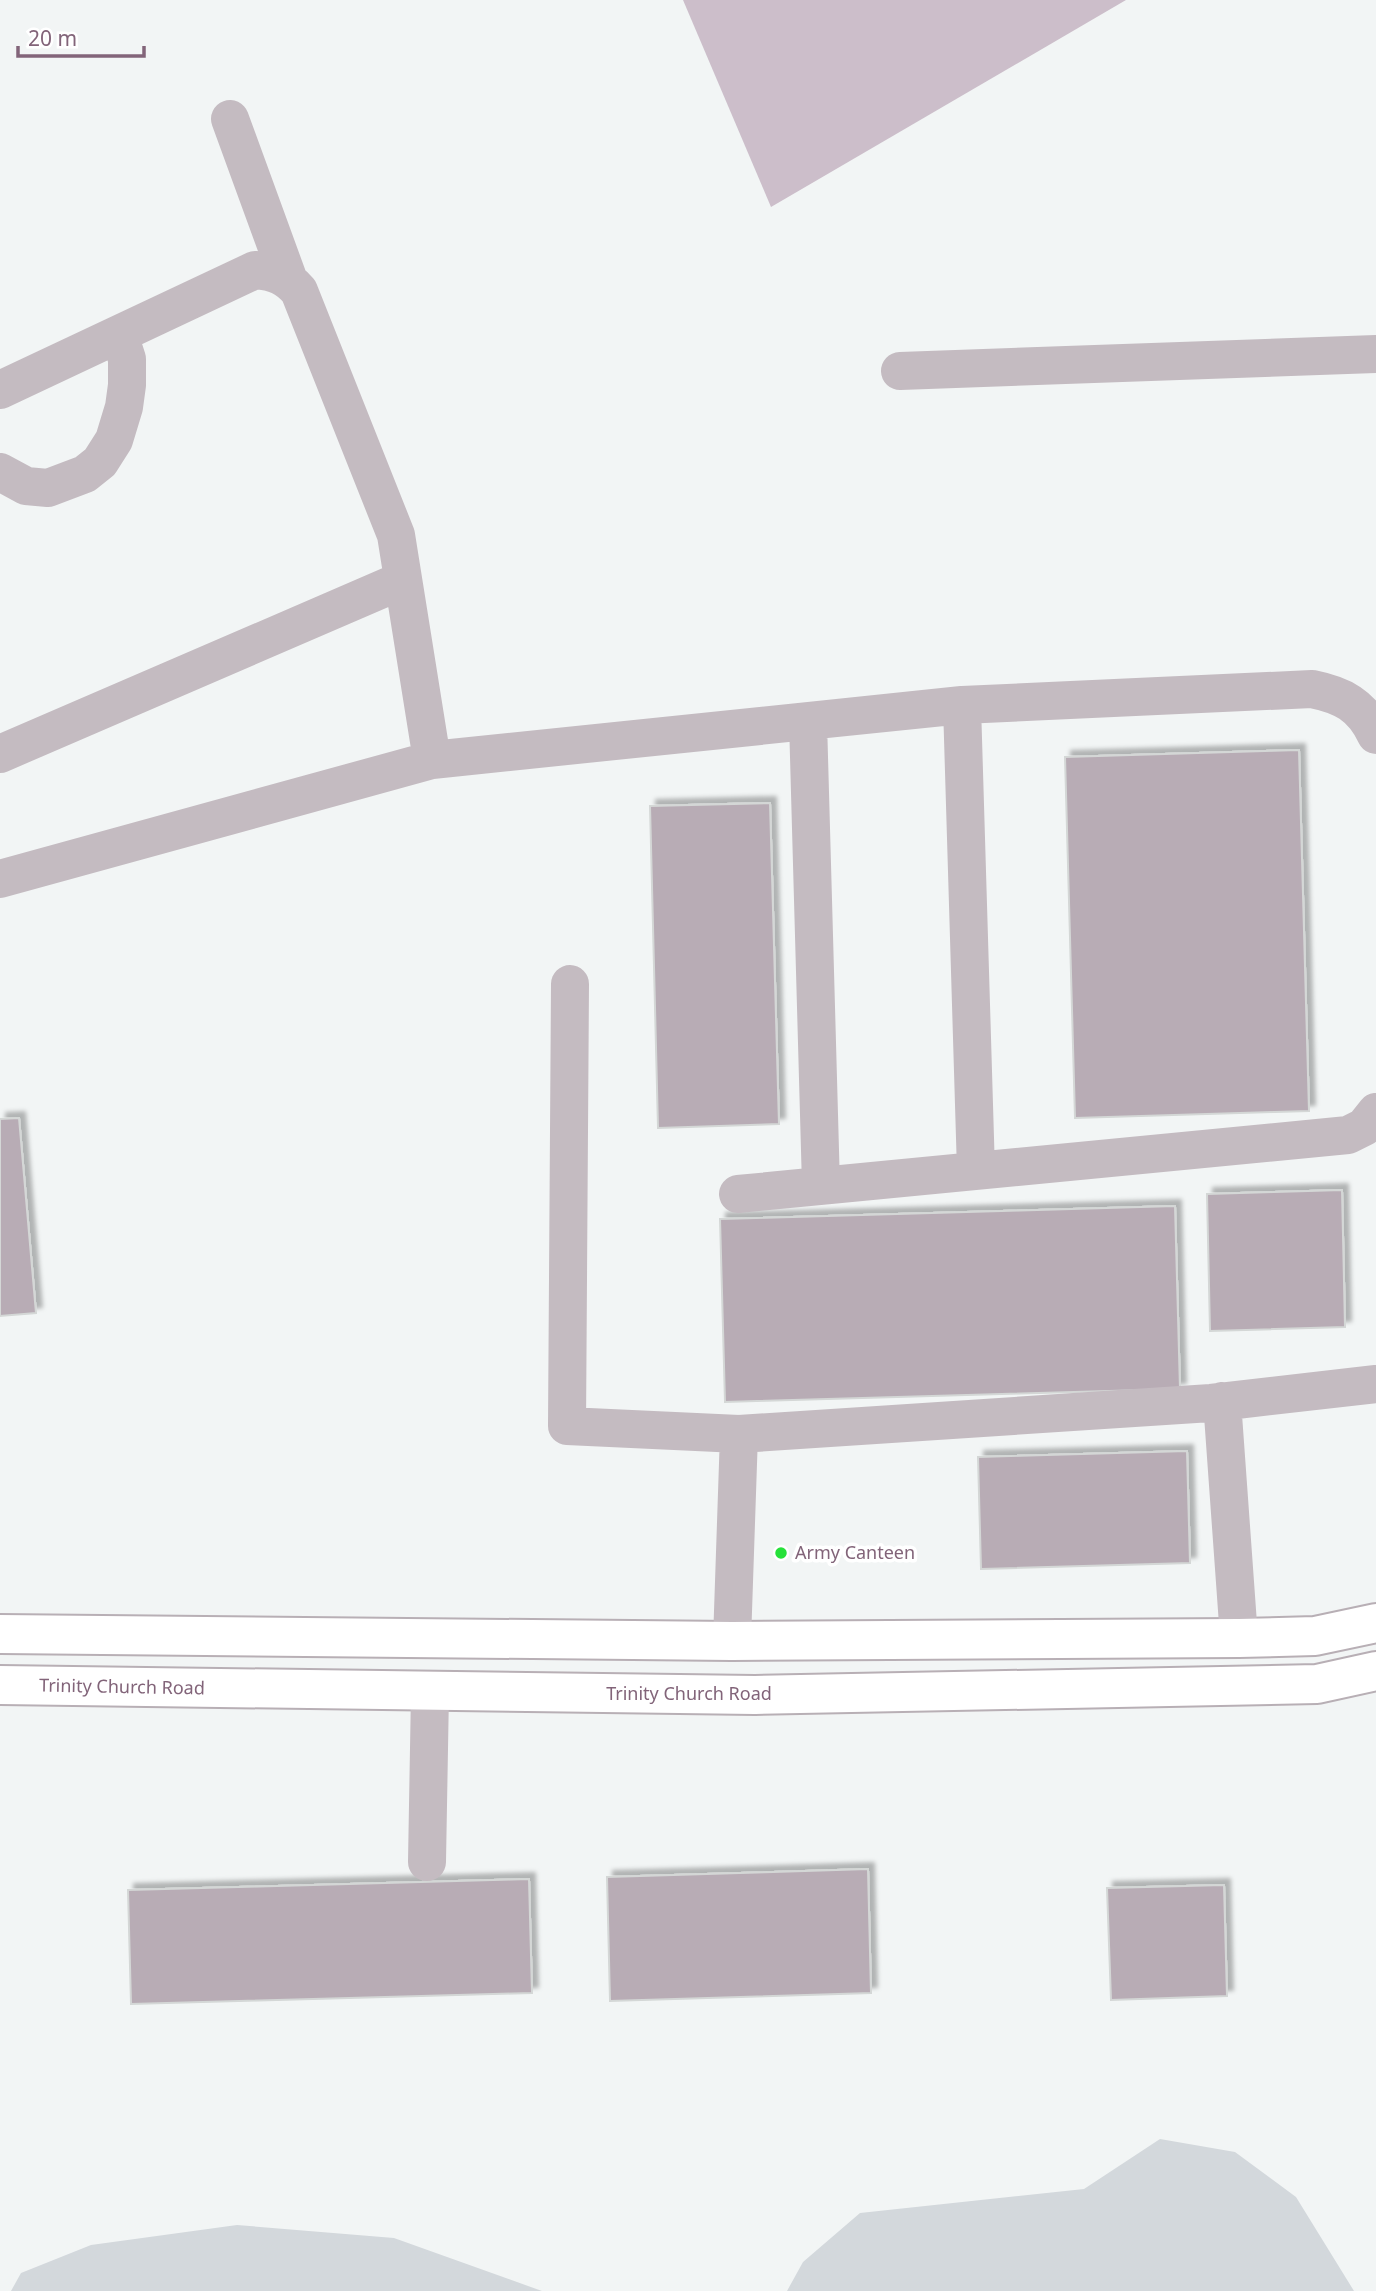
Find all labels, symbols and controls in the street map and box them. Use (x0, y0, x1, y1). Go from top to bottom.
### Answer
scale bar (18, 14, 144, 58)
text: 20 m (28, 24, 77, 52)
place label: Army Canteen (795, 1540, 915, 1564)
marker: Army Canteen (773, 1545, 789, 1561)
street label: Trinity Church Road (39, 1673, 205, 1699)
street label: Trinity Church Road (606, 1681, 772, 1705)

